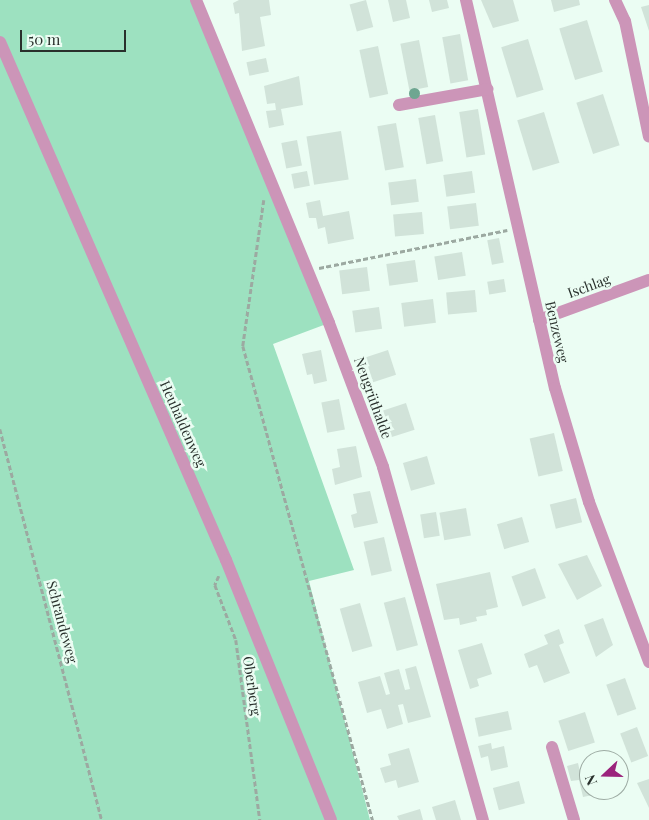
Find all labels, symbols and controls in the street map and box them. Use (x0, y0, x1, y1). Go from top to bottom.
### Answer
scale bar (22, 20, 129, 52)
text: 50 m (28, 29, 60, 49)
street label: Ischlag (565, 271, 613, 301)
street label: Benzeweg (542, 299, 572, 365)
street label: Neugrüthalde (350, 355, 396, 441)
street label: Heuhaldenweg (156, 378, 210, 470)
street label: Schrandeweg (43, 579, 81, 665)
street label: Oberberg (240, 655, 264, 717)
north arrow (579, 750, 629, 800)
text: N (580, 772, 601, 788)

